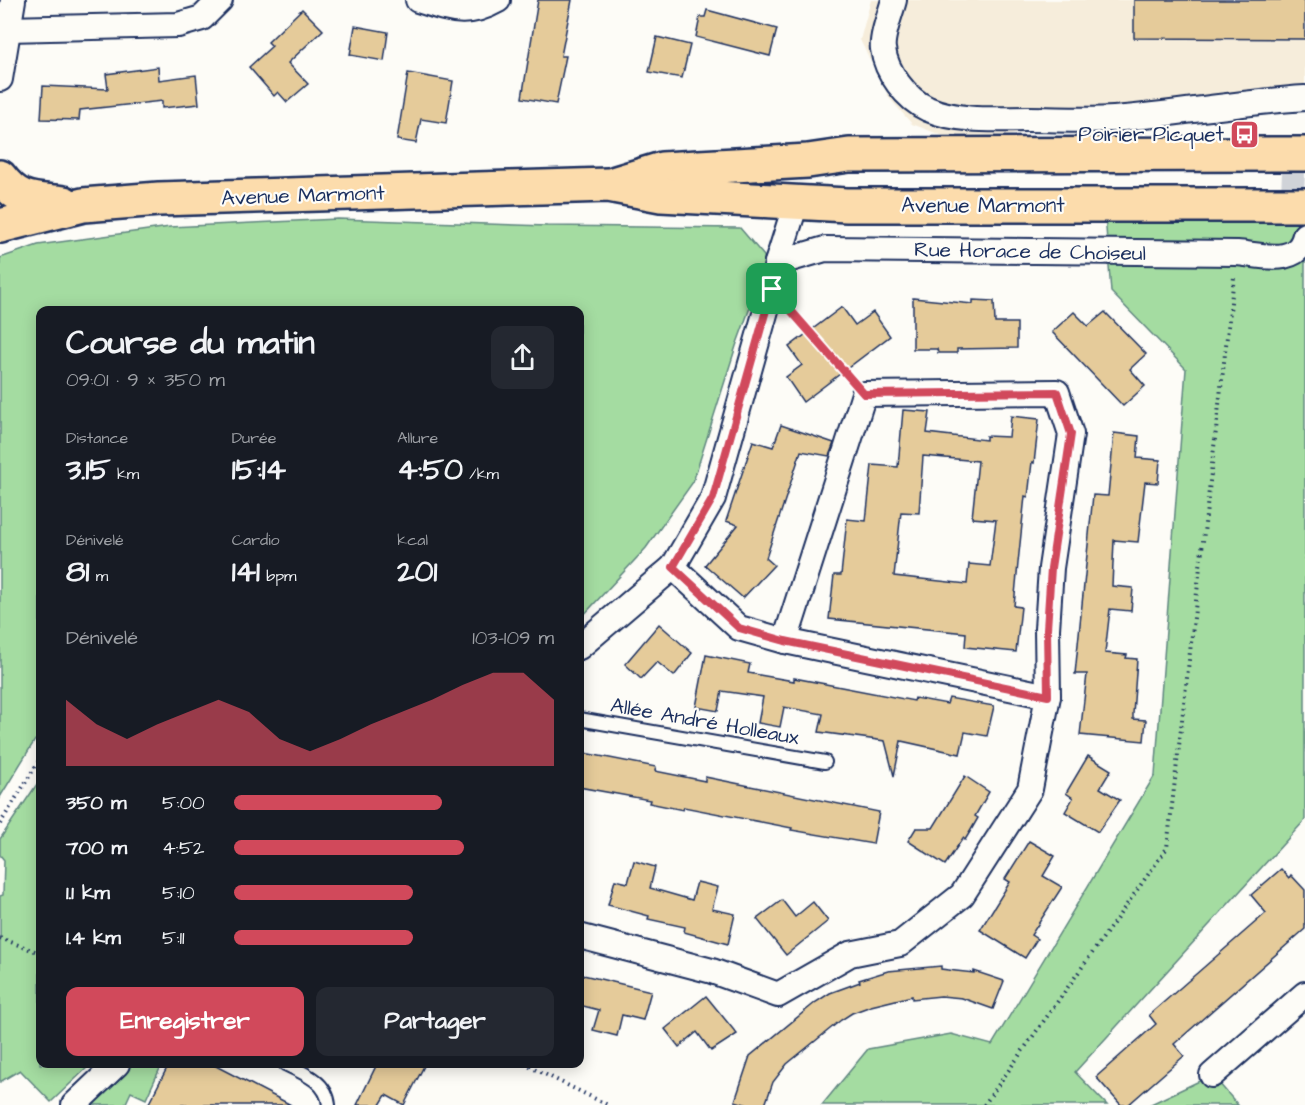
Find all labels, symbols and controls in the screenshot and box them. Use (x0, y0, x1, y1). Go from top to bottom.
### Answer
bus stop icon: Poirier Picquet (1229, 118, 1261, 150)
place label: Poirier Picquet (1078, 120, 1225, 149)
street label: Avenue Marmont (221, 178, 386, 213)
street label: Avenue Marmont (901, 191, 1065, 220)
street label: Rue Horace de Choiseul (914, 235, 1146, 268)
pin (746, 263, 797, 314)
icon: arrive (755, 272, 788, 305)
text: Course du matin (66, 320, 315, 366)
button: share (491, 326, 554, 389)
text: 09:01 · 9 × 350 m (66, 366, 225, 394)
text: Distance (66, 427, 128, 449)
text: Durée (232, 427, 276, 449)
text: Allure (397, 427, 438, 449)
text: 3.15 (66, 449, 111, 491)
text: 15:14 (232, 449, 286, 491)
text: 4:50 (397, 449, 463, 491)
text: km (111, 463, 139, 485)
text: /km (463, 463, 499, 485)
text: Dénivelé (66, 529, 124, 551)
text: Cardio (232, 529, 280, 551)
text: kcal (397, 529, 428, 551)
text: 81 (66, 551, 89, 593)
text: 141 (232, 551, 260, 593)
text: 201 (397, 551, 437, 593)
text: m (89, 565, 108, 587)
text: bpm (260, 565, 297, 587)
text: Dénivelé (66, 624, 138, 652)
text: 103–109 m (472, 624, 554, 652)
street label: Allée André Holleaux (608, 691, 802, 752)
text: 350 m (66, 789, 127, 817)
text: 5:00 (162, 789, 205, 817)
text: 700 m (66, 834, 127, 862)
text: 4:52 (162, 834, 205, 862)
text: 1.1 km (66, 879, 110, 907)
text: 5:10 (162, 879, 195, 907)
text: 1.4 km (66, 924, 121, 952)
text: 5:11 (162, 924, 185, 952)
button: Enregistrer (66, 987, 304, 1056)
button: Partager (316, 987, 554, 1056)

